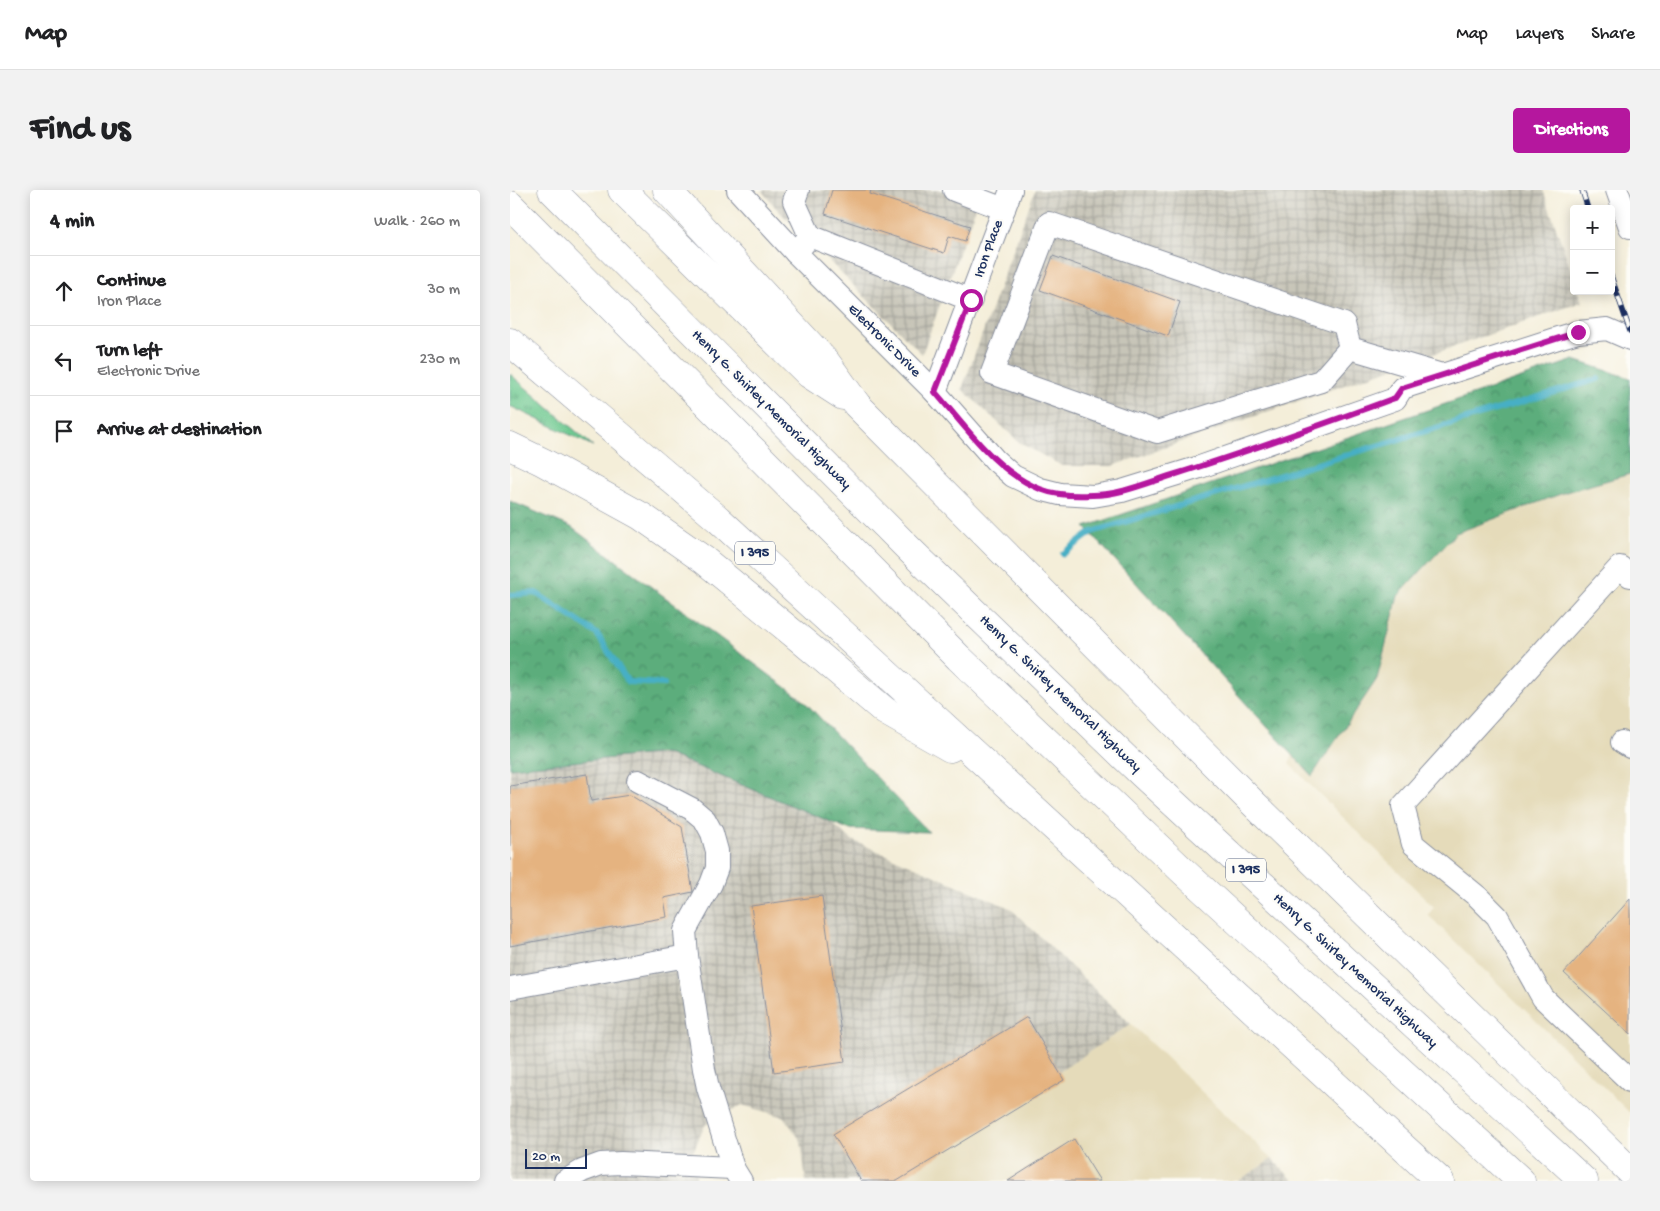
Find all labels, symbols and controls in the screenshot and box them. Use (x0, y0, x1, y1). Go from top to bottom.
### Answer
text: Map (25, 20, 67, 49)
text: Map (1456, 24, 1488, 45)
text: Layers (1516, 24, 1563, 45)
text: Share (1591, 24, 1635, 45)
button: Directions (1513, 108, 1630, 153)
text: Find us (30, 110, 130, 151)
map controls (1570, 205, 1615, 295)
button: + (1570, 205, 1615, 250)
text: 4 min (50, 210, 94, 235)
text: Walk · 260 m (374, 213, 460, 232)
street label: Iron Place (970, 217, 1008, 280)
button: − (1570, 250, 1615, 295)
text: Continue (97, 270, 166, 293)
icon: ahead (50, 277, 78, 305)
text: 30 m (427, 281, 460, 300)
route start (960, 289, 983, 312)
text: Iron Place (97, 293, 161, 312)
street label: Electronic Drive (844, 301, 925, 382)
route end (1567, 321, 1590, 344)
street label: Henry G. Shirley Memorial Highway (687, 326, 855, 494)
text: Turn left (97, 340, 161, 363)
icon: left (50, 347, 78, 375)
text: 230 m (420, 351, 460, 370)
text: Electronic Drive (97, 363, 200, 382)
icon: arrive (50, 417, 78, 445)
text: Arrive at destination (97, 419, 261, 442)
road number: I 395 (735, 542, 775, 564)
street label: Henry G. Shirley Memorial Highway (975, 611, 1145, 777)
road number: I 395 (1226, 858, 1266, 882)
street label: Henry G. Shirley Memorial Highway (1269, 890, 1442, 1053)
scale bar (525, 1146, 588, 1169)
text: 20 m (532, 1149, 560, 1166)

